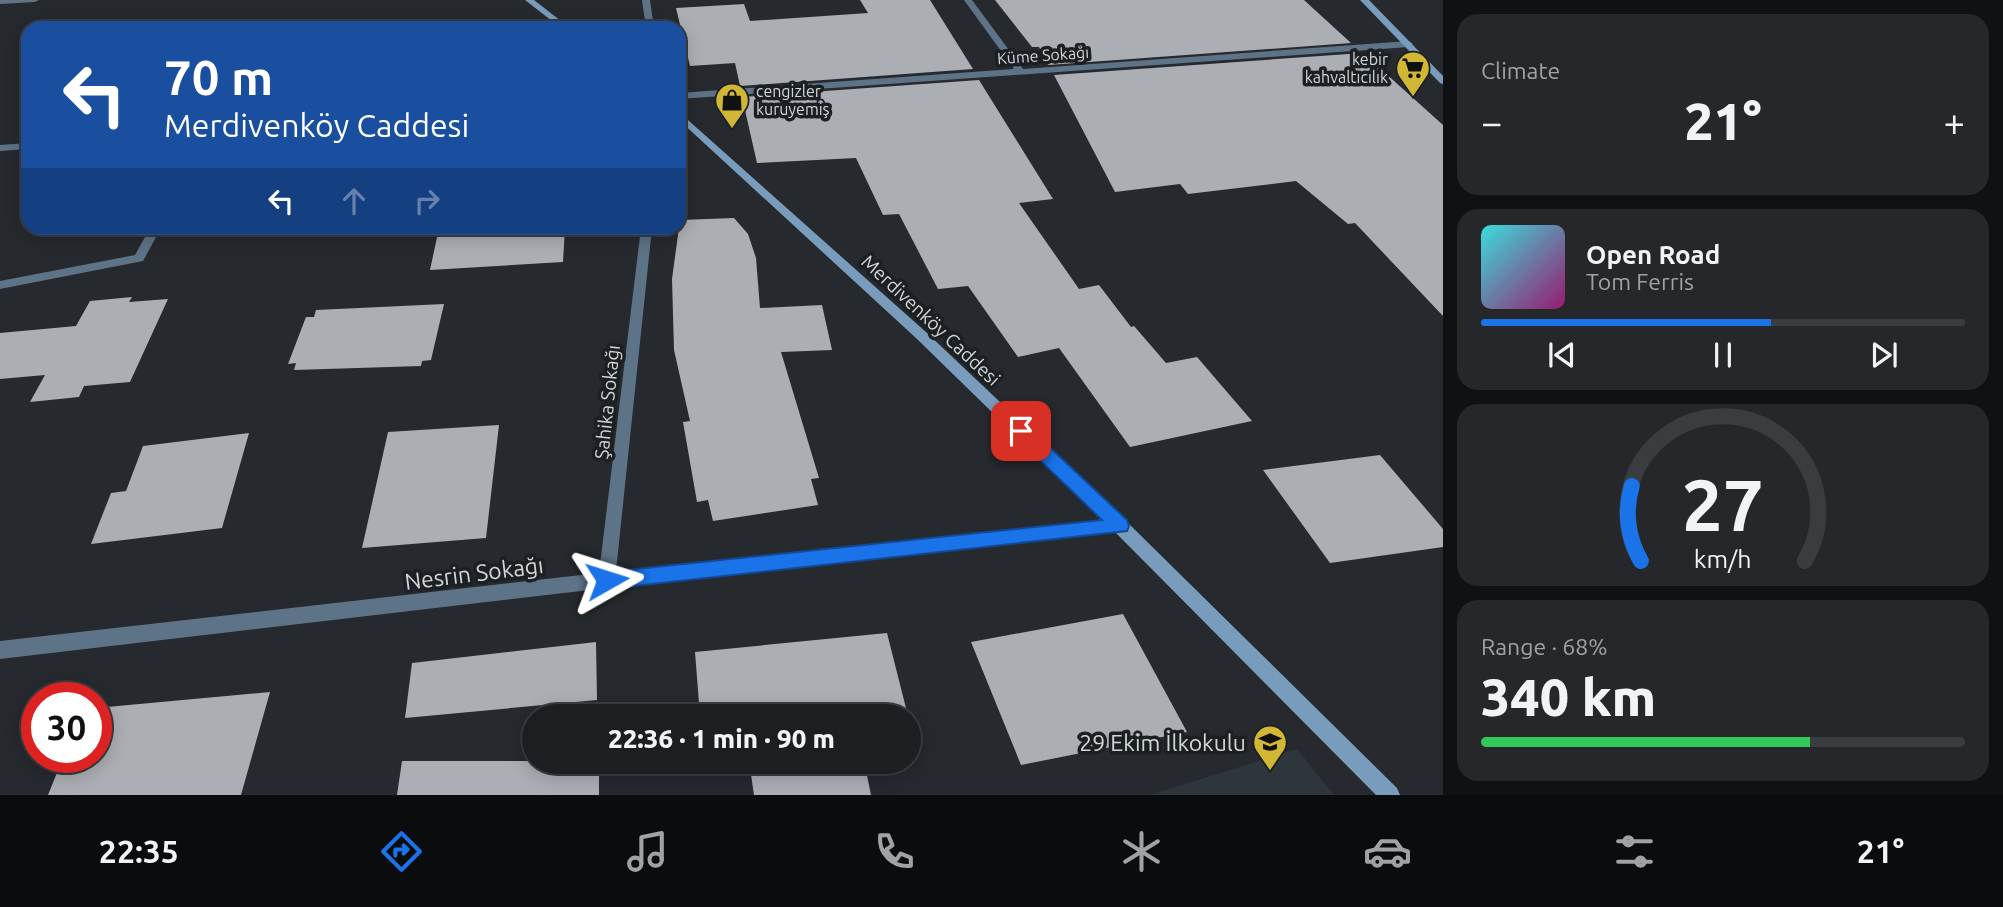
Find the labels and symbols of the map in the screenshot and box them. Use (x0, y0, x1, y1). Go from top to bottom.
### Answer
street label: Küme Sokağı (996, 43, 1090, 67)
supermarket icon: kebir kahvaltıcılık (1394, 49, 1432, 98)
place label: kebir kahvaltıcılık (1305, 50, 1388, 86)
shop icon: cengizler kuruyemiş (713, 81, 751, 130)
place label: cengizler kuruyemiş (756, 82, 830, 118)
street label: Merdivenköy Caddesi (857, 250, 1005, 390)
street label: Şahika Sokağı (590, 344, 624, 460)
pin (991, 401, 1051, 461)
position arrow (570, 543, 644, 617)
street label: Nesrin Sokağı (403, 552, 545, 594)
speed limit sign: 30 (21, 682, 112, 773)
school or university icon: 29 Ekim İlkokulu (1251, 723, 1289, 772)
place label: 29 Ekim İlkokulu (1079, 730, 1246, 755)

